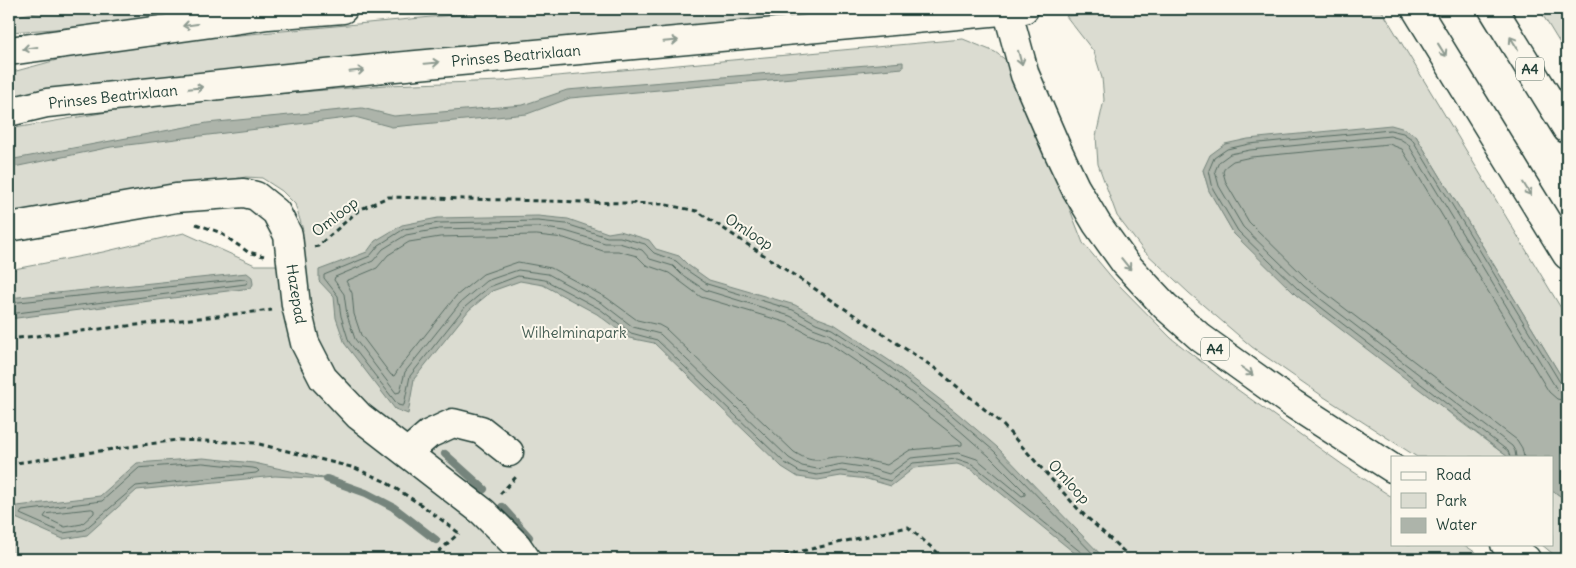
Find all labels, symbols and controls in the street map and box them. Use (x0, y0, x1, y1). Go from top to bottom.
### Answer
one-way arrow (183, 21, 199, 31)
one-way arrow (1509, 36, 1519, 50)
one-way arrow (663, 37, 679, 46)
street label: Prinses Beatrixlaan (450, 40, 582, 71)
one-way arrow (22, 43, 38, 53)
one-way arrow (1437, 43, 1447, 57)
one-way arrow (1016, 49, 1026, 65)
road number: A4 (1516, 58, 1544, 80)
one-way arrow (424, 59, 440, 68)
one-way arrow (349, 66, 365, 76)
street label: Prinses Beatrixlaan (47, 80, 179, 113)
one-way arrow (187, 83, 203, 93)
one-way arrow (1522, 181, 1532, 195)
street label: Omloop (308, 193, 362, 241)
street label: Omloop (722, 209, 777, 254)
one-way arrow (1120, 257, 1131, 270)
street label: Hazepad (282, 263, 311, 325)
park label: Wilhelminapark (521, 323, 627, 342)
road number: A4 (1201, 338, 1229, 360)
one-way arrow (1240, 366, 1254, 376)
street label: Omloop (1044, 455, 1094, 508)
legend (1391, 456, 1554, 546)
text: Road (1436, 465, 1471, 484)
text: Park (1436, 491, 1467, 510)
text: Water (1436, 515, 1477, 534)

